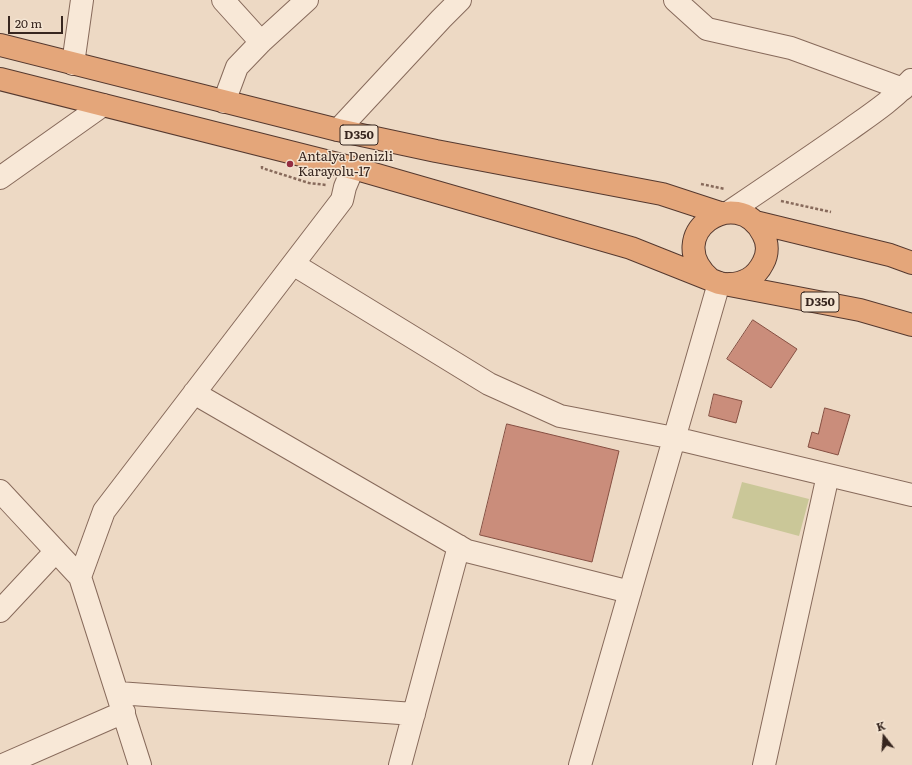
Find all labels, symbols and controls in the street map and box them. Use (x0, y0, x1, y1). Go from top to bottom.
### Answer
scale bar (10, 8, 65, 34)
text: 20 m (15, 14, 42, 32)
road number: D350 (340, 125, 378, 145)
place label: Antalya Denizli Karayolu-17 (298, 149, 393, 180)
marker: Antalya Denizli Karayolu-17 (285, 159, 295, 169)
road number: D350 (801, 292, 839, 312)
north arrow (864, 717, 904, 757)
text: K (874, 717, 887, 734)

